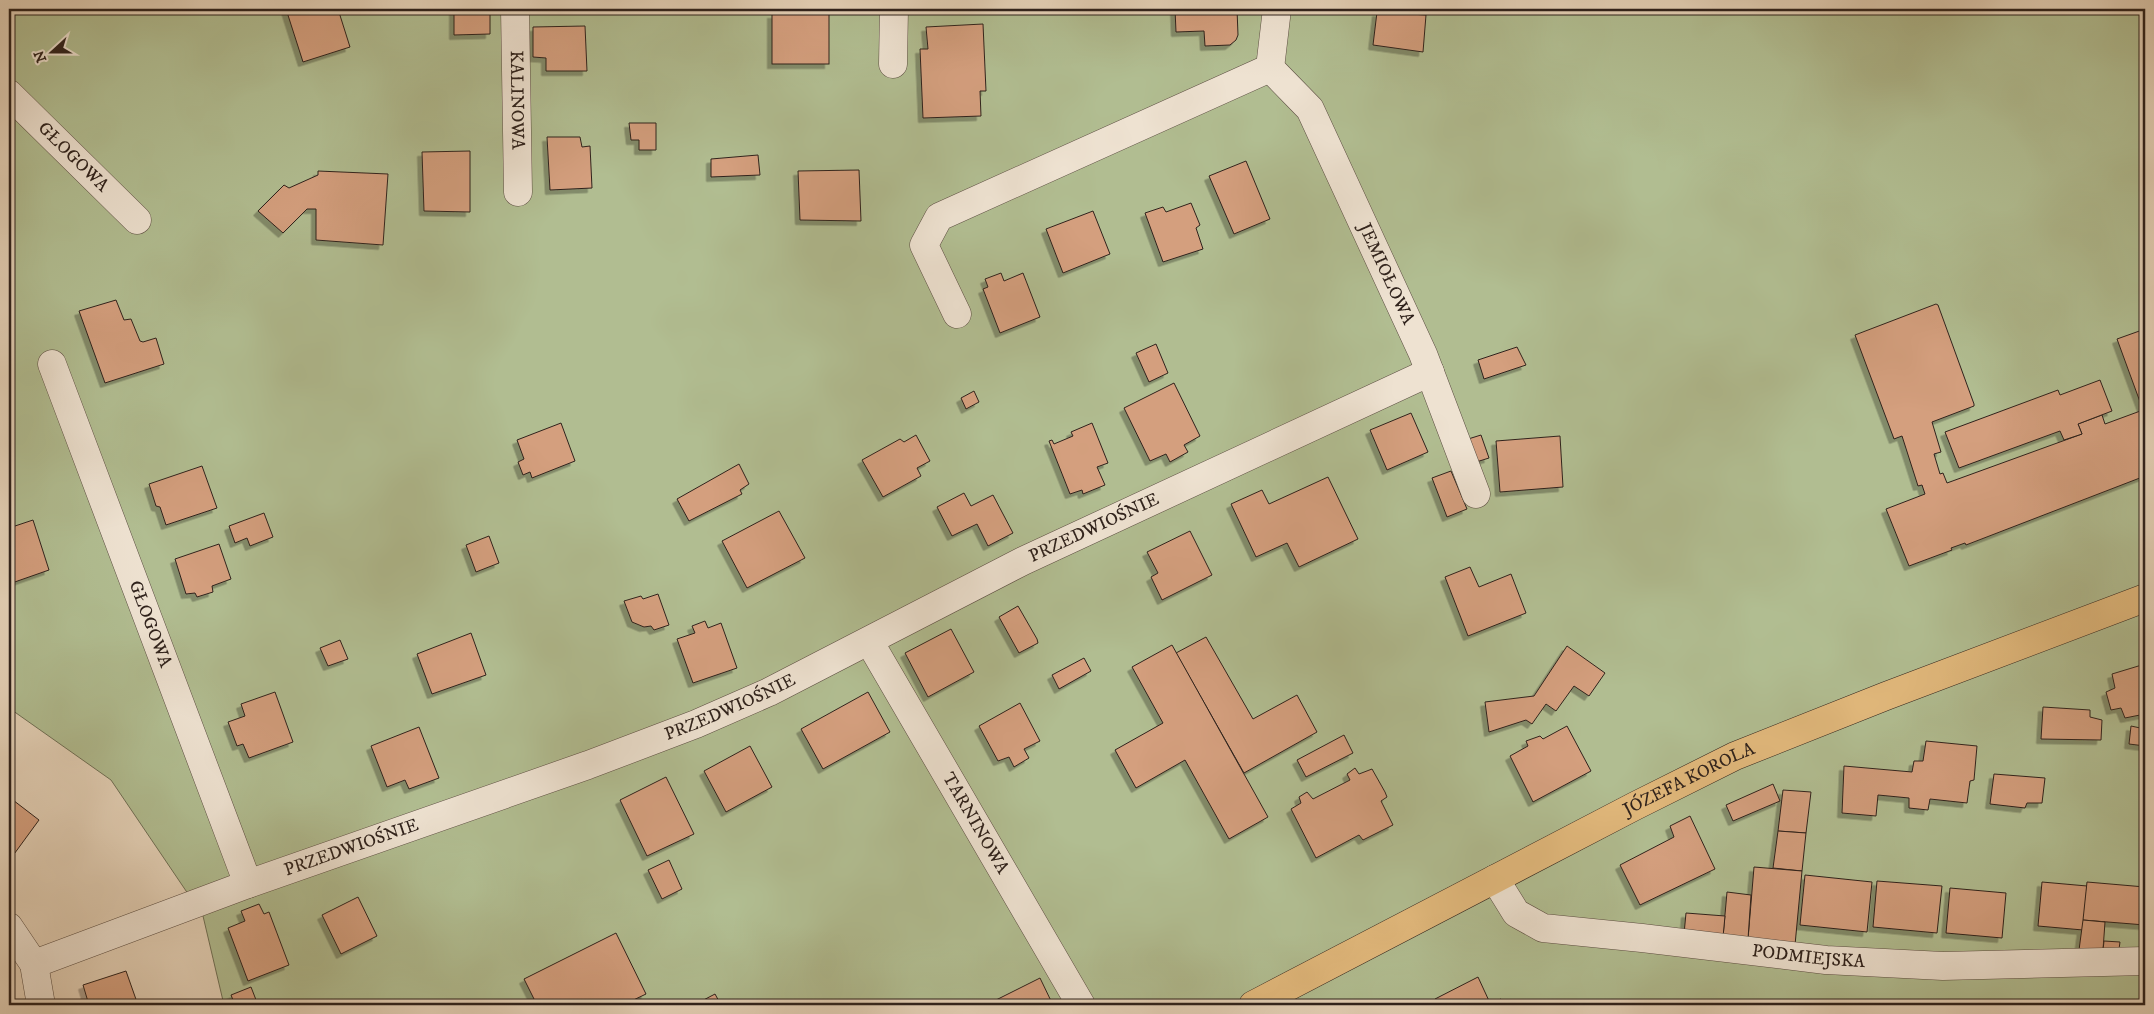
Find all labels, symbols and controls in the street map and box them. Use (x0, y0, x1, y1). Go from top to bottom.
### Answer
north arrow (28, 28, 78, 78)
text: N (30, 47, 51, 65)
street label: KALINOWA (505, 50, 528, 150)
street label: GŁOGOWA (33, 117, 114, 197)
street label: JEMIOŁOWA (1352, 218, 1419, 329)
street label: PRZEDWIOŚNIE (1025, 488, 1163, 568)
street label: GŁOGOWA (124, 578, 177, 671)
street label: PRZEDWIOŚNIE (662, 669, 800, 746)
street label: JÓZEFA KOROLA (1618, 738, 1759, 822)
street label: TARNINOWA (937, 769, 1013, 878)
street label: PRZEDWIOŚNIE (281, 814, 422, 881)
street label: PODMIEJSKA (1751, 940, 1866, 973)

